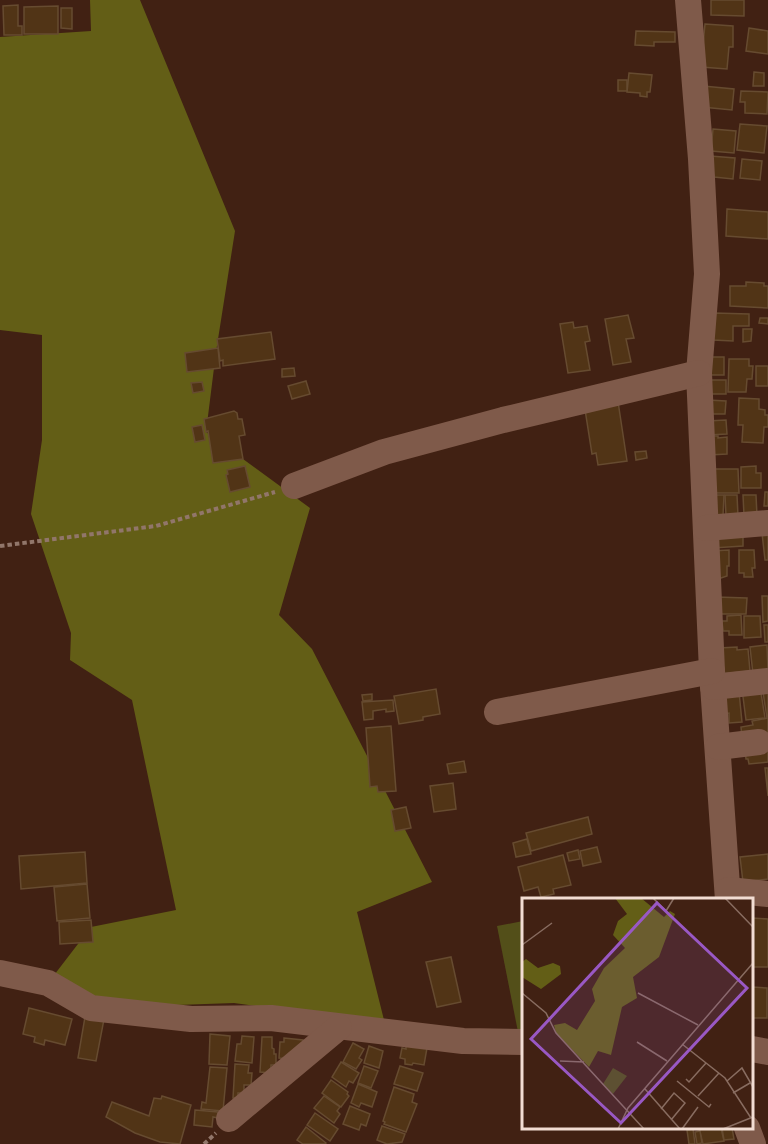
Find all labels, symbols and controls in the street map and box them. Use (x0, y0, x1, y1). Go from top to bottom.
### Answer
inset map (522, 898, 753, 1129)

